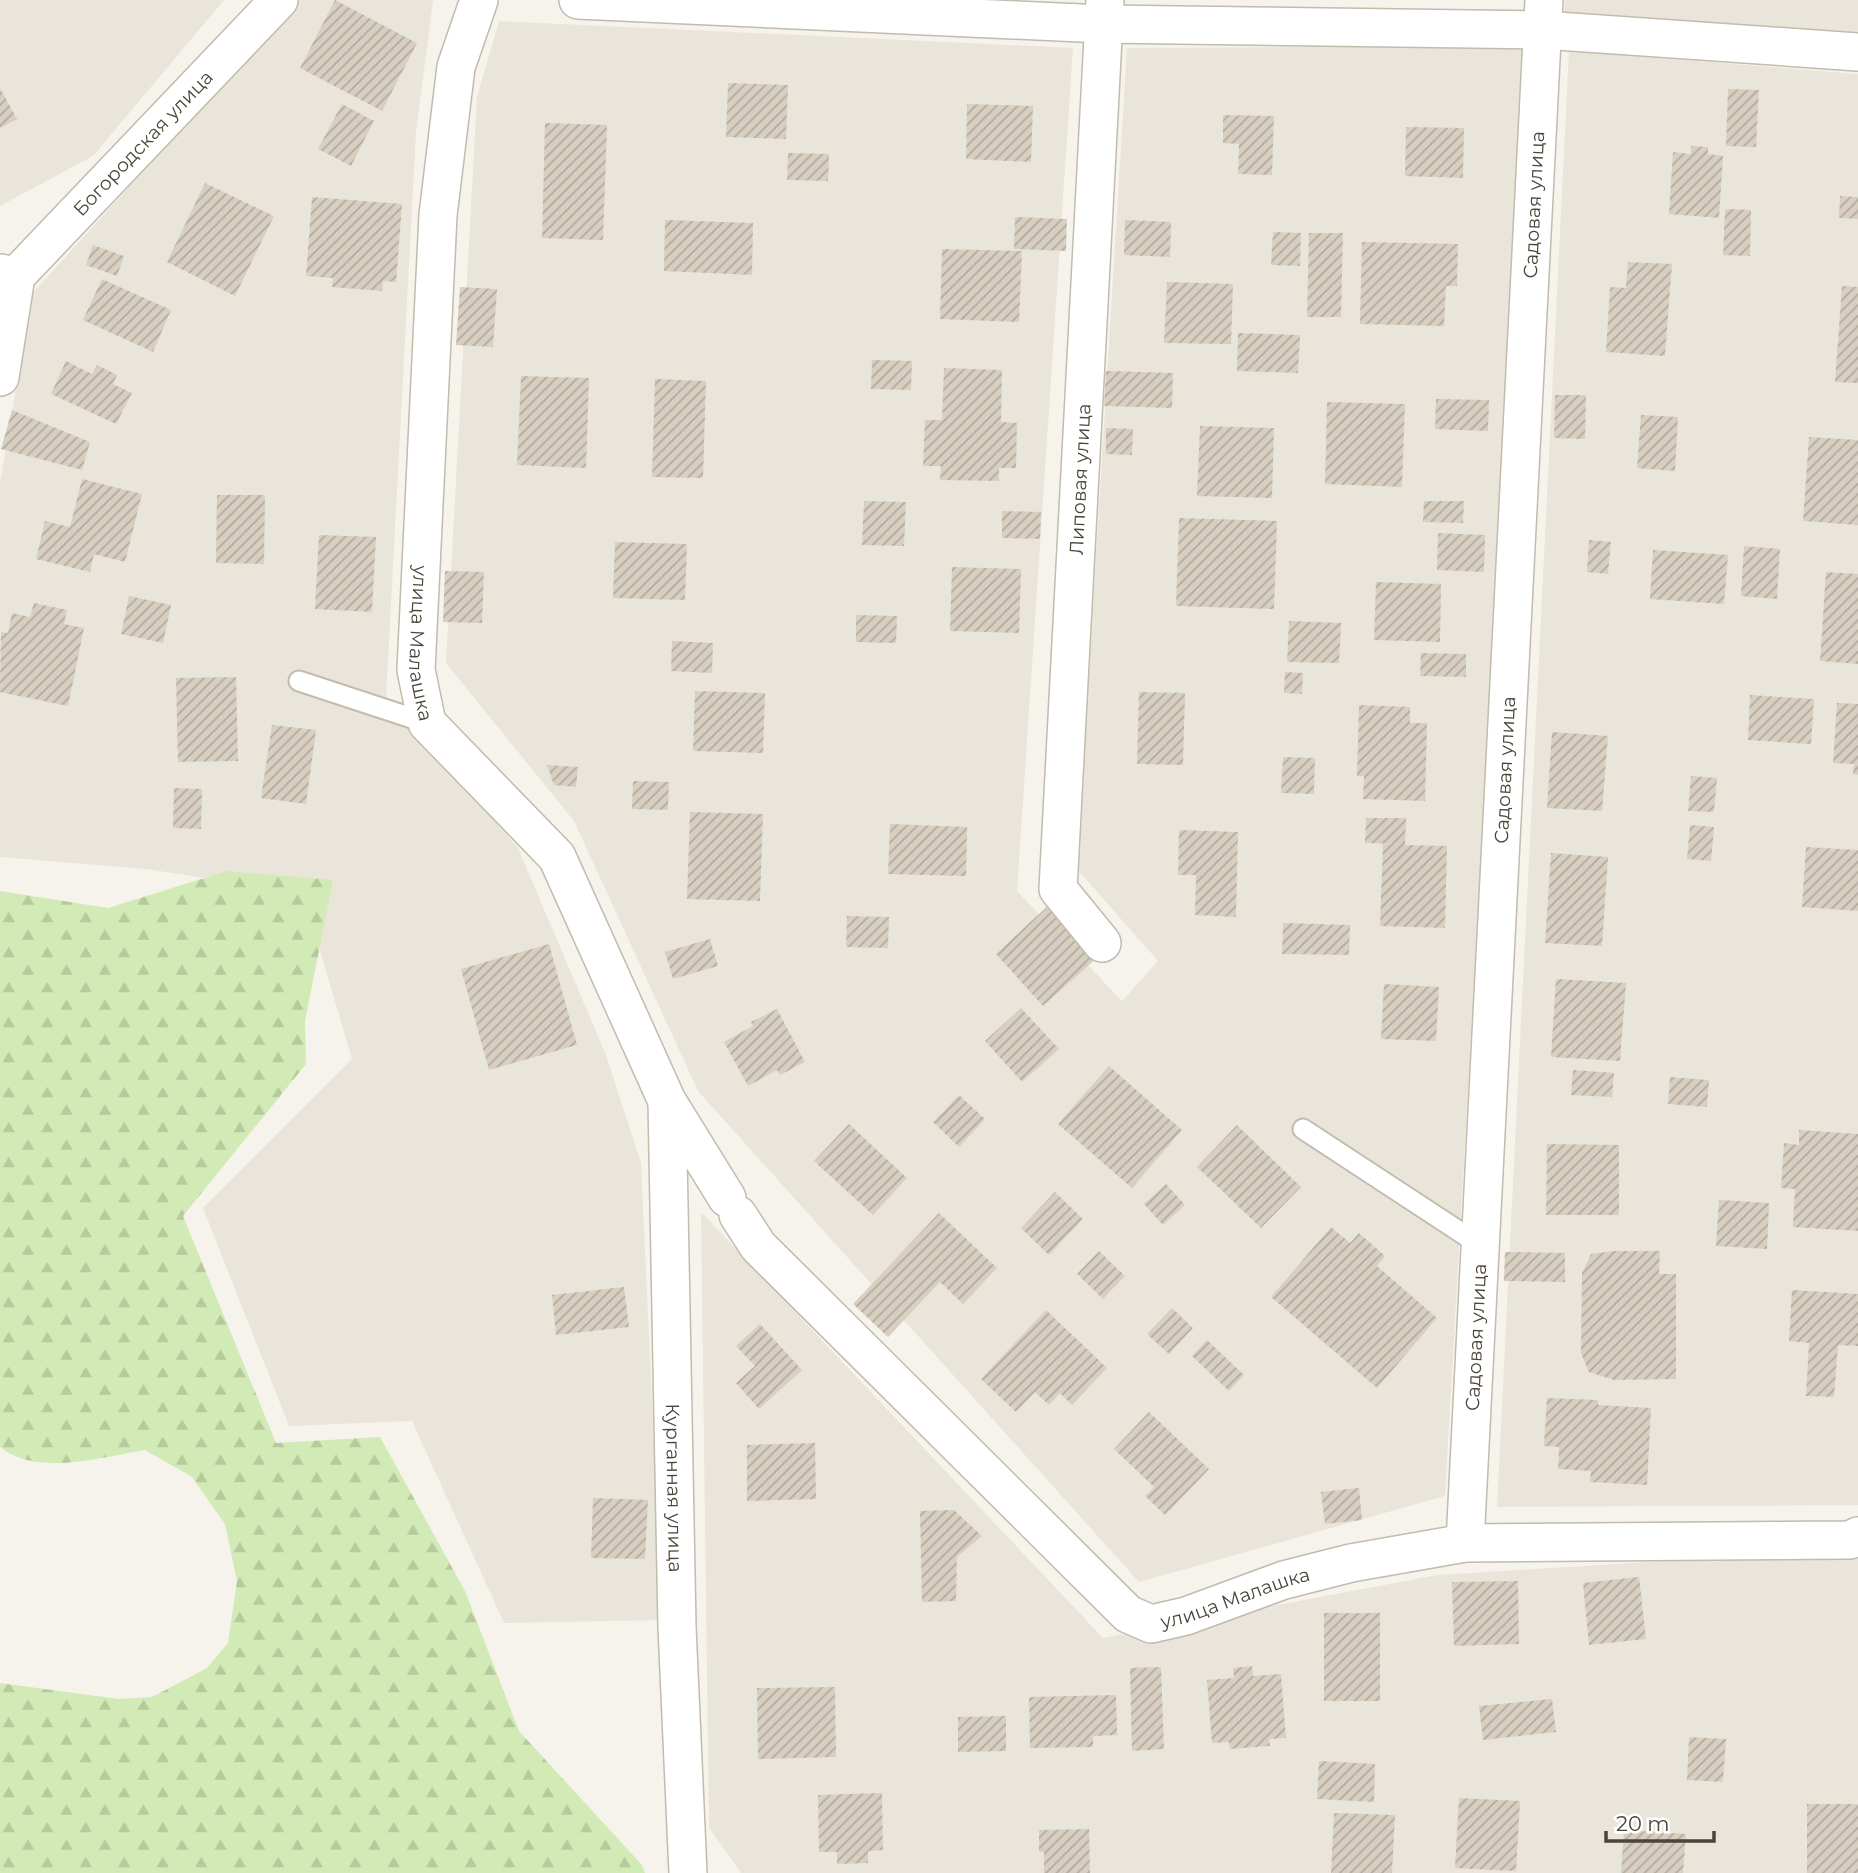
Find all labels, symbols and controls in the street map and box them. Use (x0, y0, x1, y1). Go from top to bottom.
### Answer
street label: Богородская улица (68, 65, 217, 221)
street label: Садовая улица (1518, 131, 1549, 279)
street label: Липовая улица (1064, 403, 1095, 555)
street label: улица Малашка (404, 564, 438, 723)
street label: Садовая улица (1489, 696, 1520, 844)
street label: Садовая улица (1460, 1263, 1491, 1412)
street label: Курганная улица (661, 1403, 687, 1573)
street label: улица Малашка (1157, 1562, 1312, 1633)
scale bar (1606, 1800, 1714, 1844)
text: 20 m (1616, 1811, 1670, 1836)

